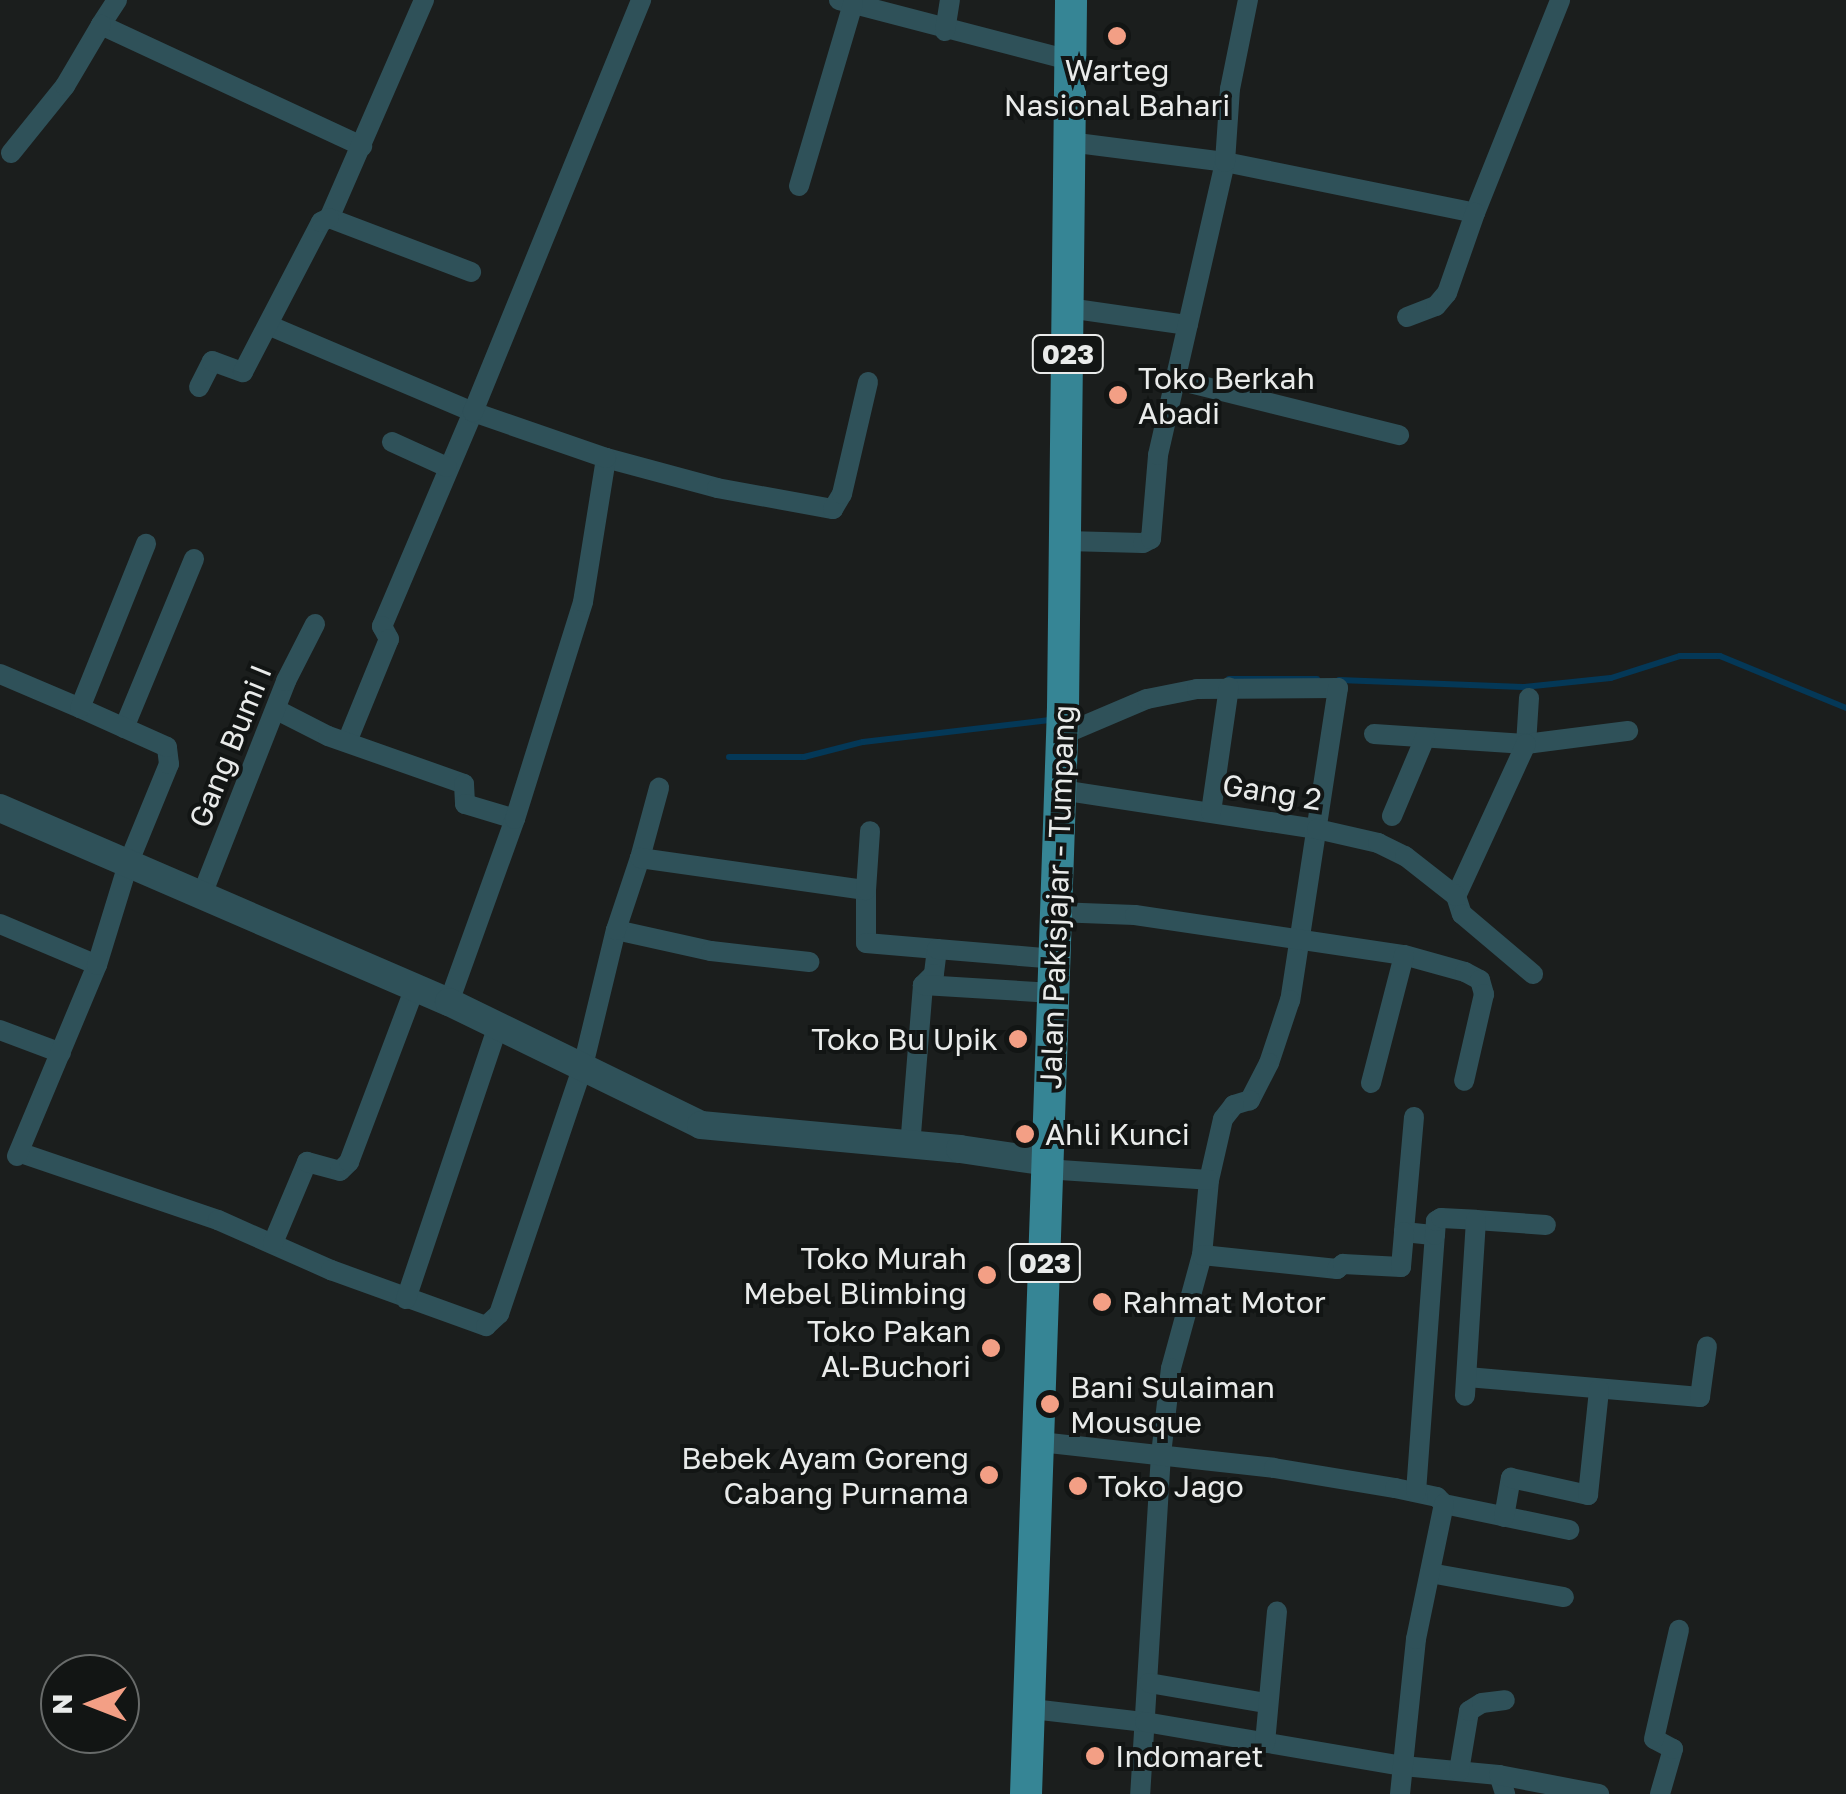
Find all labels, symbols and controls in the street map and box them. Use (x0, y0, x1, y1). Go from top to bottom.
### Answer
marker: Warteg Nasional Bahari (1106, 25, 1128, 47)
place label: Warteg Nasional Bahari (1004, 52, 1230, 122)
road number: 023 (1030, 331, 1106, 377)
place label: Toko Berkah Abadi (1138, 360, 1315, 430)
marker: Toko Berkah Abadi (1107, 384, 1129, 406)
street label: Gang Bumi I (181, 659, 279, 833)
street label: Jalan Pakisjajar - Tumpang (1032, 704, 1082, 1090)
street label: Gang 2 (1220, 766, 1324, 818)
place label: Toko Bu Upik (811, 1021, 998, 1057)
marker: Toko Bu Upik (1007, 1028, 1029, 1050)
place label: Ahli Kunci (1045, 1116, 1190, 1152)
marker: Ahli Kunci (1014, 1123, 1036, 1145)
place label: Toko Murah Mebel Blimbing (743, 1240, 967, 1310)
road number: 023 (1008, 1240, 1082, 1286)
marker: Toko Murah Mebel Blimbing (976, 1264, 998, 1286)
place label: Rahmat Motor (1122, 1284, 1326, 1320)
marker: Rahmat Motor (1091, 1291, 1113, 1313)
place label: Toko Pakan Al-Buchori (807, 1313, 971, 1384)
marker: Toko Pakan Al-Buchori (980, 1337, 1002, 1359)
place label: Bani Sulaiman Mousque (1070, 1369, 1275, 1440)
marker: Bani Sulaiman Mousque (1039, 1393, 1061, 1415)
place label: Bebek Ayam Goreng Cabang Purnama (681, 1440, 969, 1510)
marker: Bebek Ayam Goreng Cabang Purnama (978, 1464, 1000, 1486)
place label: Toko Jago (1098, 1468, 1244, 1504)
marker: Toko Jago (1067, 1475, 1089, 1497)
north arrow (40, 1654, 140, 1754)
text: N (45, 1693, 78, 1715)
place label: Indomaret (1115, 1738, 1264, 1774)
marker: Indomaret (1084, 1745, 1106, 1767)

